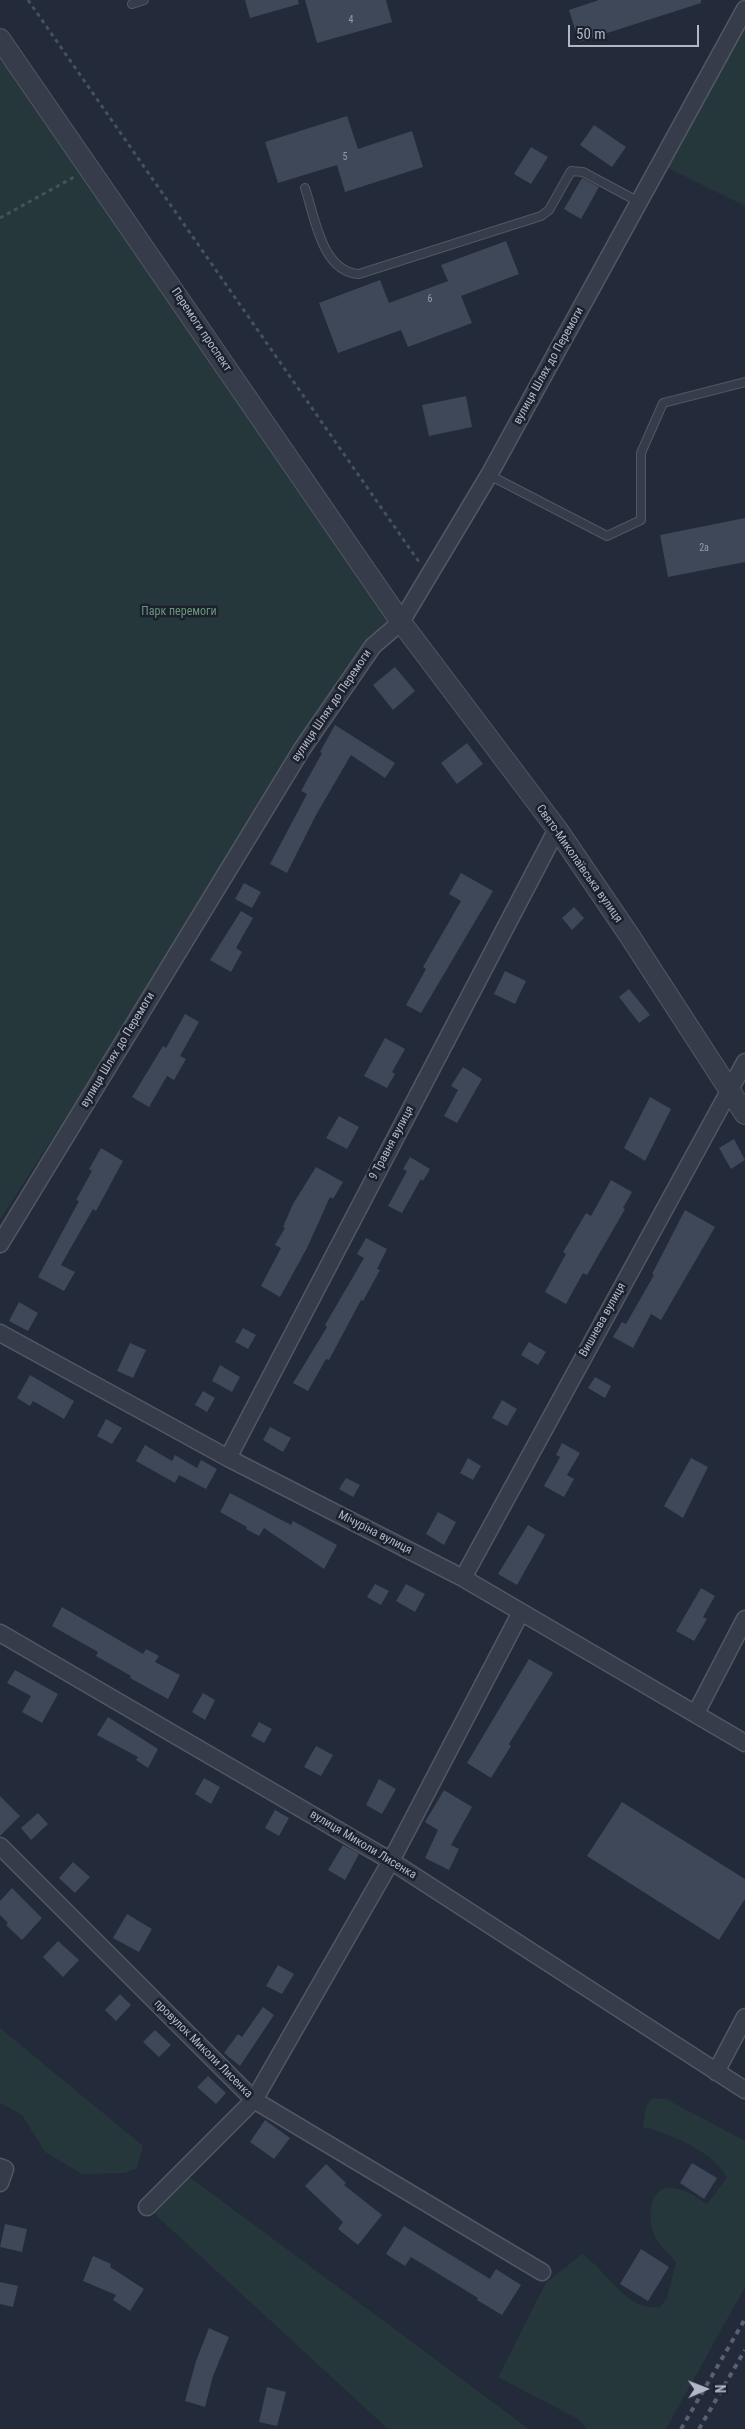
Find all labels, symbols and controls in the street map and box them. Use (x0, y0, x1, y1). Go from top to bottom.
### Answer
house number: 4 (349, 14, 353, 26)
scale bar (570, 15, 701, 47)
text: 50 m (576, 25, 606, 43)
house number: 5 (343, 151, 347, 163)
street label: Перемоги проспект (168, 285, 234, 375)
house number: 6 (428, 293, 432, 305)
street label: вулиця Шлях до Перемоги (511, 305, 587, 427)
house number: 2а (699, 542, 709, 554)
park label: Парк перемоги (141, 605, 217, 619)
street label: вулиця Шлях до Перемоги (289, 647, 375, 765)
street label: Свято-Миколаївська вулиця (533, 802, 625, 926)
street label: вулиця Шлях до Перемоги (78, 990, 158, 1110)
street label: 9 Травня вулиця (366, 1104, 418, 1182)
street label: Вишнева вулиця (577, 1280, 629, 1360)
street label: Мічуріна вулиця (336, 1508, 414, 1558)
street label: вулиця Миколи Лисенка (307, 1807, 419, 1883)
street label: провулок Миколи Лисенка (151, 1997, 255, 2101)
north arrow (680, 2364, 730, 2414)
text: N (712, 2384, 728, 2393)

